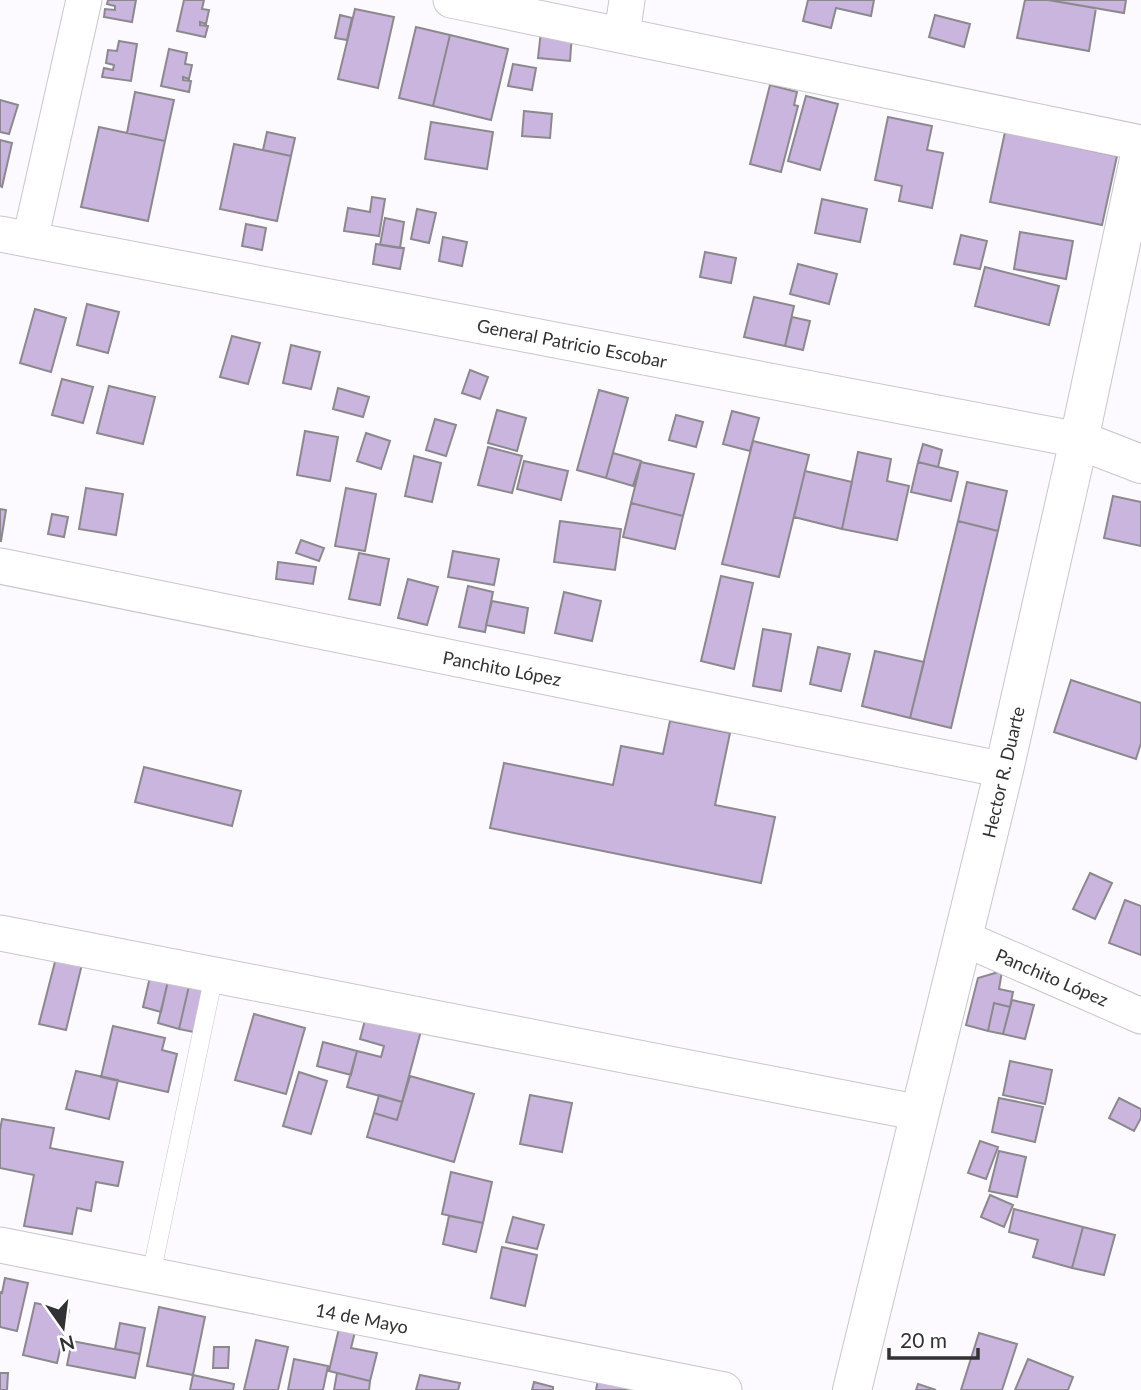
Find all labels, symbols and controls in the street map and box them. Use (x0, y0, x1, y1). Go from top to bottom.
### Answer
street label: General Patricio Escobar (475, 314, 669, 372)
street label: Panchito López (441, 646, 563, 690)
street label: Hector R. Duarte (977, 704, 1029, 840)
street label: Panchito López (992, 943, 1112, 1011)
north arrow (28, 1292, 98, 1362)
street label: 14 de Mayo (314, 1298, 410, 1338)
scale bar (889, 1316, 978, 1360)
text: 20 m (900, 1327, 947, 1352)
text: N (57, 1331, 77, 1357)

